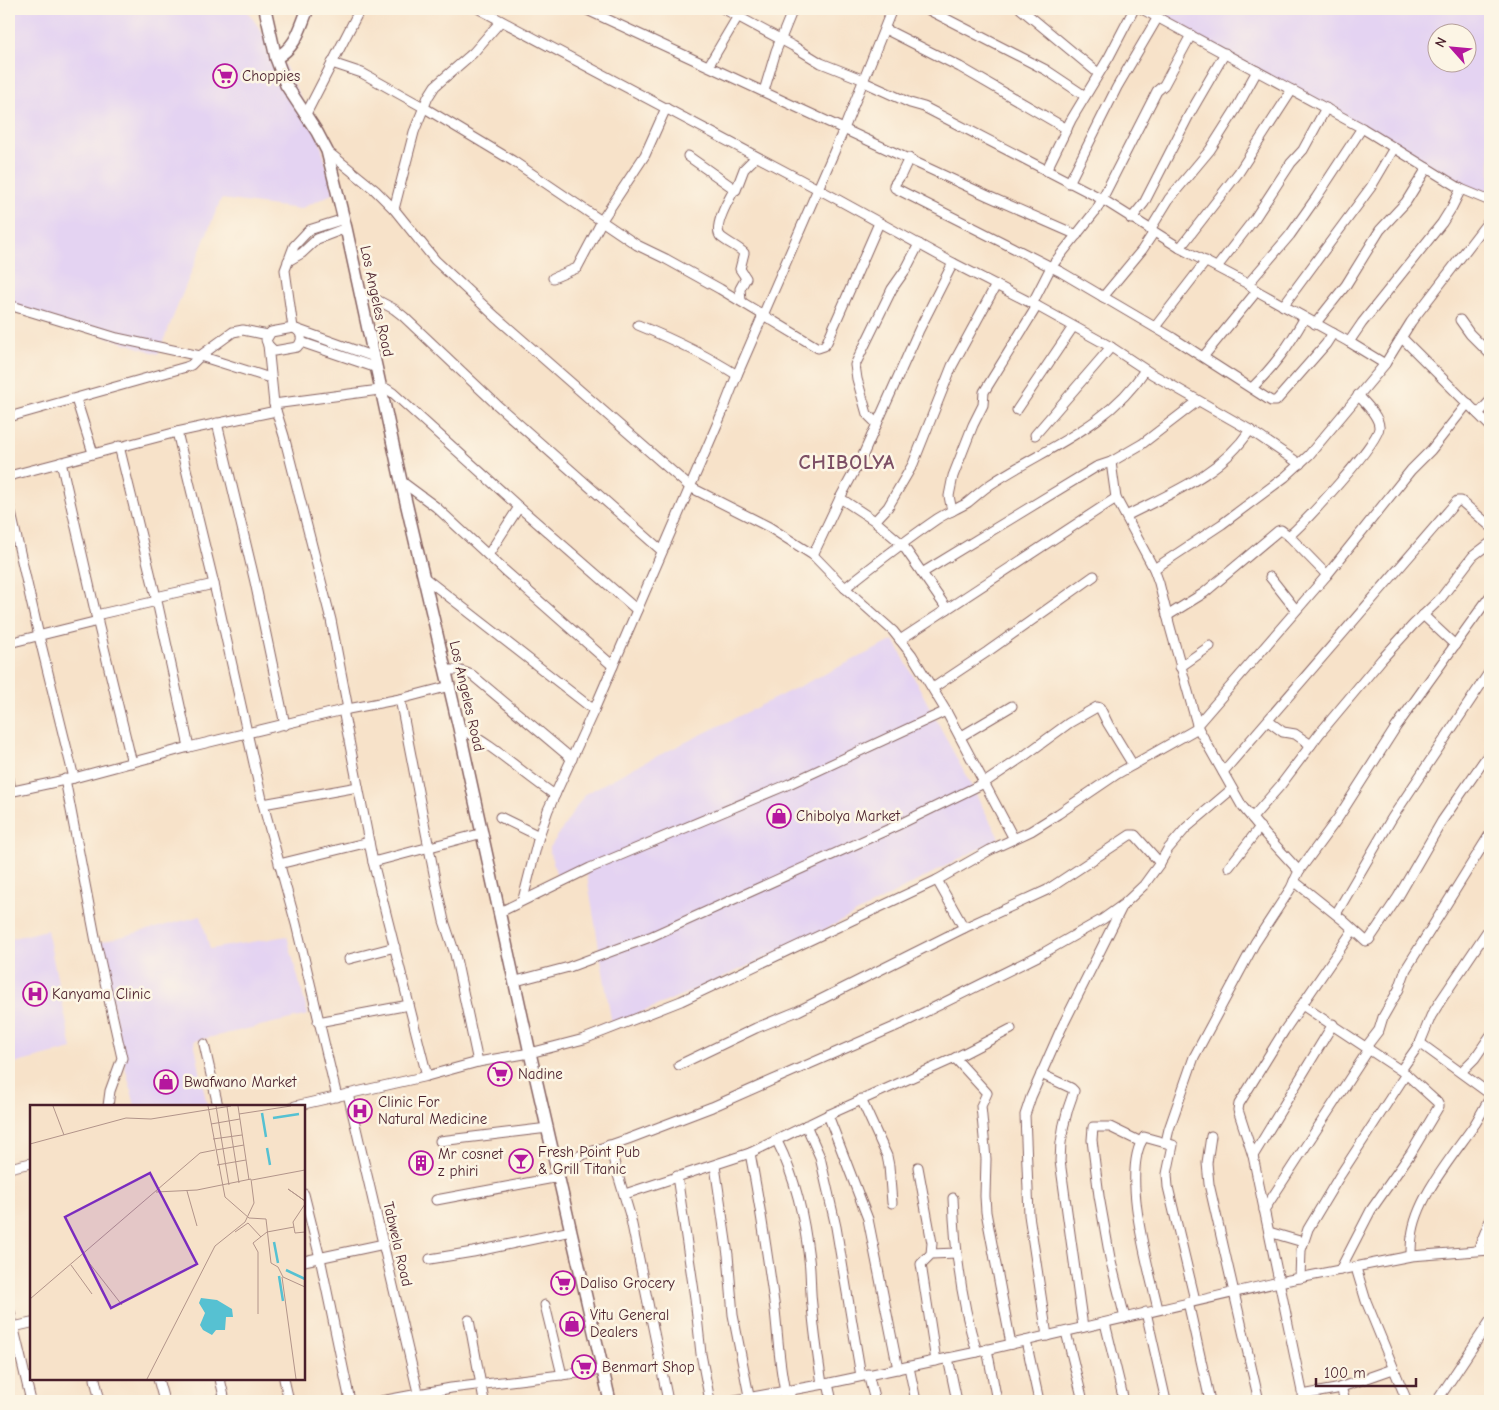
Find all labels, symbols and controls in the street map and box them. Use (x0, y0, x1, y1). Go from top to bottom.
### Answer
north arrow (1426, 22, 1476, 72)
text: N (1431, 34, 1451, 50)
supermarket icon: Choppies (212, 63, 238, 89)
place label: Choppies (242, 67, 300, 85)
street label: Los Angeles Road (356, 244, 398, 358)
district label: CHIBOLYA (799, 451, 895, 474)
street label: Los Angeles Road (445, 639, 489, 753)
shop icon: Chibolya Market (766, 803, 792, 829)
place label: Chibolya Market (796, 807, 901, 825)
hospital icon: Kanyama Clinic (22, 981, 48, 1007)
place label: Kanyama Clinic (52, 985, 151, 1003)
supermarket icon: Nadine (487, 1061, 513, 1087)
place label: Nadine (518, 1065, 563, 1083)
shop icon: Bwafwano Market (153, 1069, 179, 1095)
place label: Bwafwano Market (184, 1073, 297, 1091)
place label: Clinic For Natural Medicine (378, 1093, 488, 1128)
hospital icon: Clinic For Natural Medicine (347, 1098, 373, 1124)
inset map (30, 1105, 305, 1380)
place label: Fresh Point Pub & Grill Titanic (538, 1143, 640, 1178)
place label: Mr cosnet z phiri (438, 1145, 504, 1180)
bar icon: Fresh Point Pub & Grill Titanic (508, 1148, 534, 1174)
building icon: Mr cosnet z phiri (408, 1150, 434, 1176)
street label: Tabwela Road (379, 1200, 417, 1288)
supermarket icon: Daliso Grocery (550, 1270, 576, 1296)
place label: Daliso Grocery (580, 1274, 675, 1292)
place label: Vitu General Dealers (590, 1306, 669, 1341)
shop icon: Vitu General Dealers (559, 1311, 585, 1337)
supermarket icon: Benmart Shop (571, 1354, 597, 1380)
scale bar (1316, 1355, 1416, 1387)
place label: Benmart Shop (602, 1358, 695, 1376)
text: 100 m (1324, 1364, 1366, 1382)

